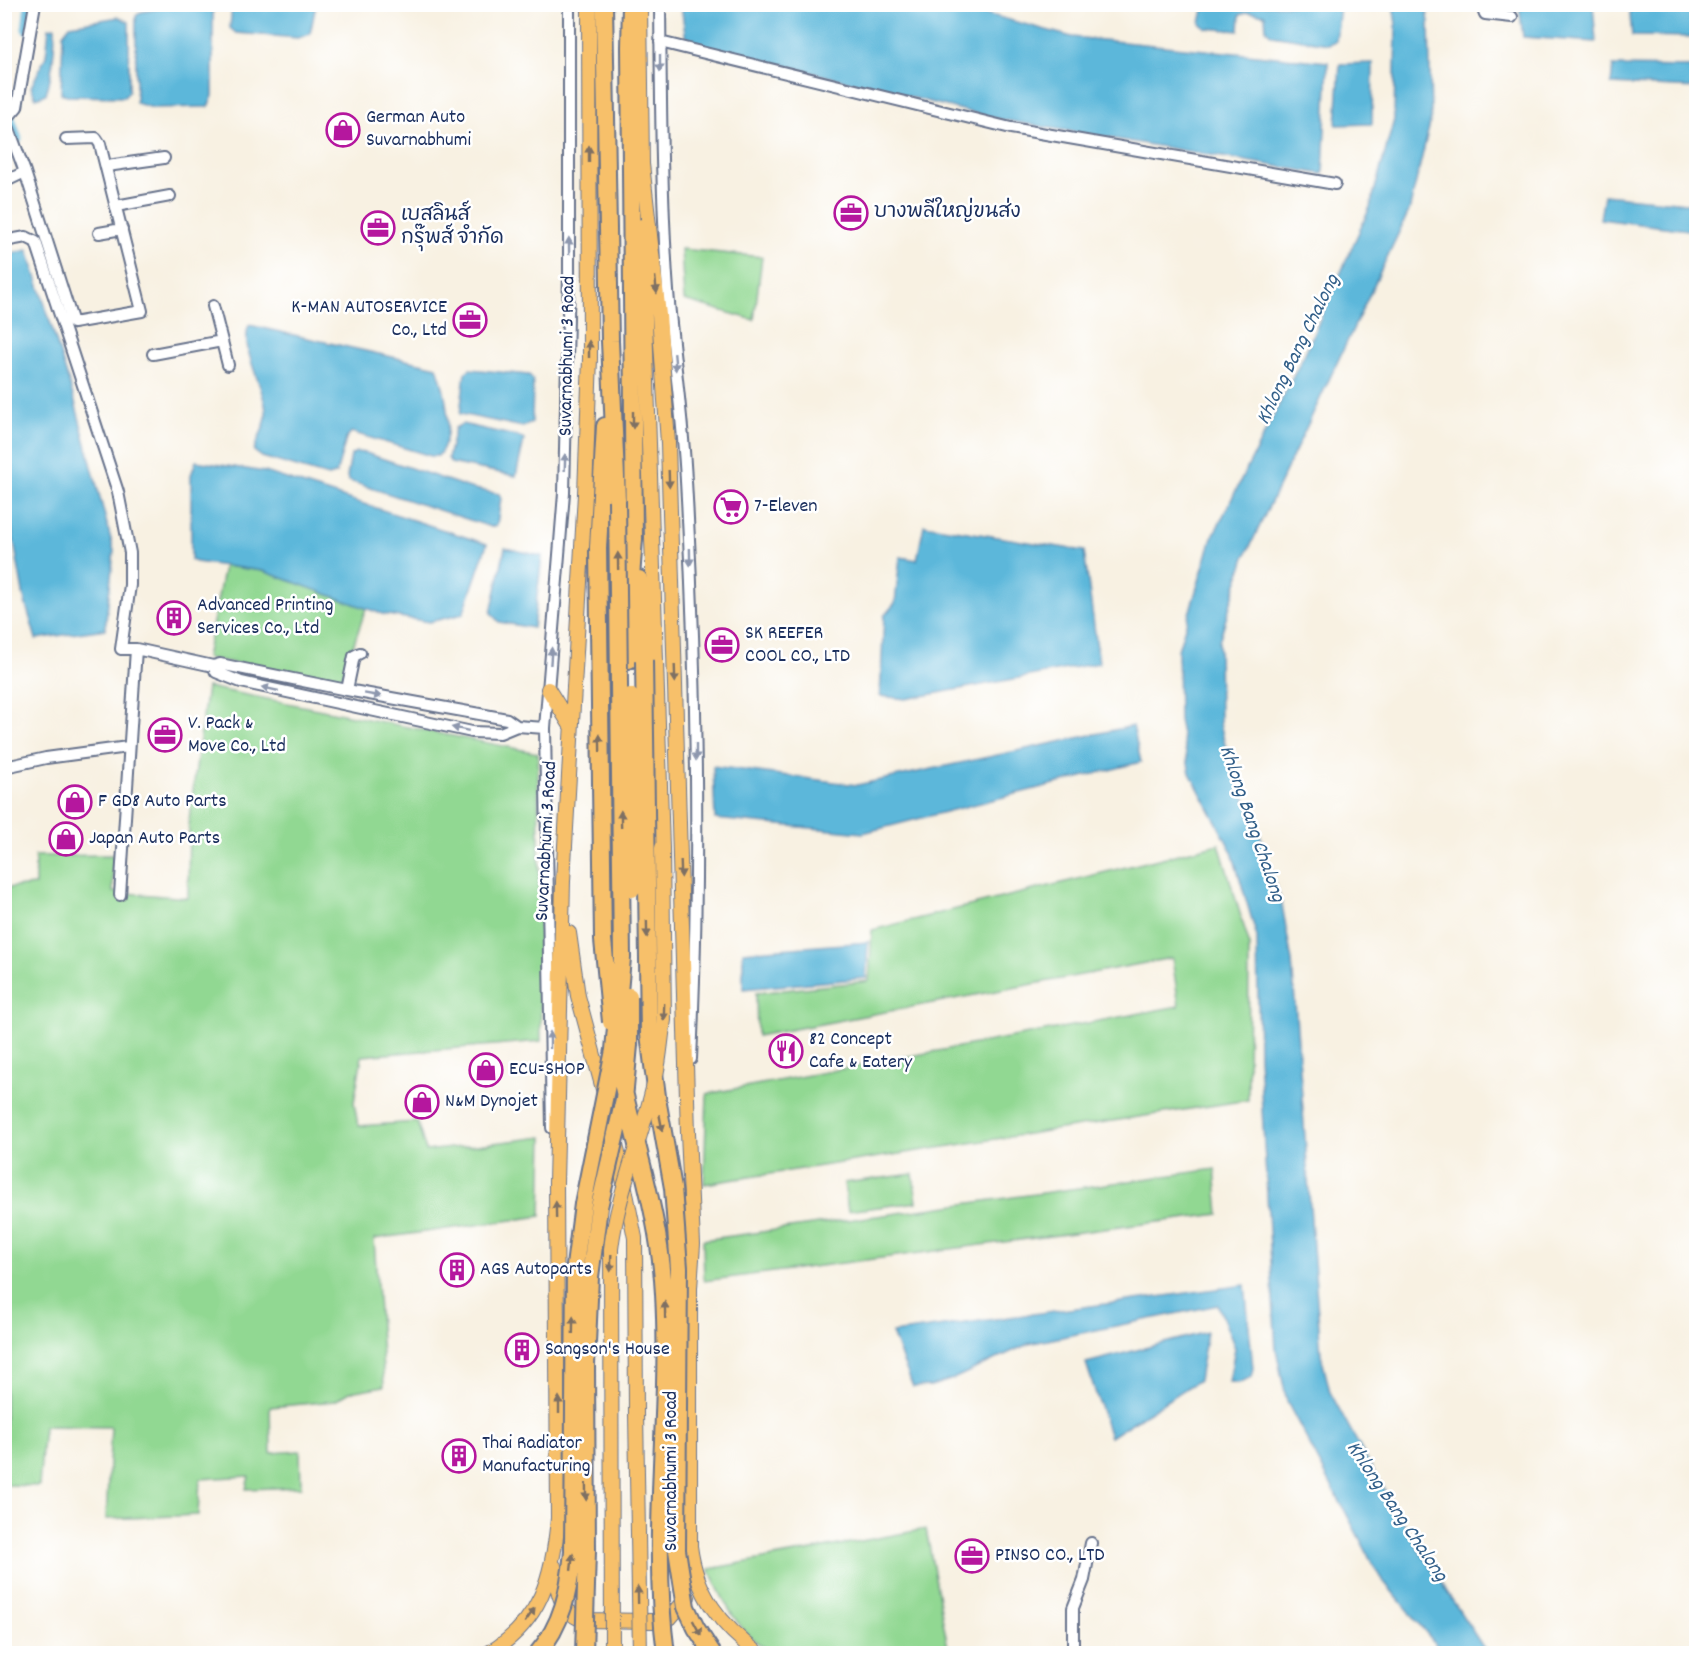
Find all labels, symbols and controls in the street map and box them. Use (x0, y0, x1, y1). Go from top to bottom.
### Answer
one-way arrow (655, 53, 665, 72)
place label: German Auto Suvarnabhumi (366, 104, 471, 155)
shop icon: German Auto Suvarnabhumi (325, 112, 361, 148)
one-way arrow (584, 144, 594, 163)
office icon: บางพลีใหญ่ขนส่ง (833, 195, 869, 231)
place label: บางพลีใหญ่ขนส่ง (874, 197, 1021, 227)
place label: เบสลินส์ กรุ๊พส์ จำกัด (401, 200, 504, 253)
office icon: เบสลินส์ กรุ๊พส์ จำกัด (360, 210, 396, 246)
one-way arrow (564, 237, 574, 256)
water label: Khlong Bang Chalong (1250, 269, 1349, 430)
one-way arrow (651, 275, 661, 294)
street label: Suvarnabhumi 3 Road (553, 276, 583, 436)
place label: K-MAN AUTOSERVICE Co., Ltd (291, 294, 447, 345)
office icon: K-MAN AUTOSERVICE Co., Ltd (452, 302, 488, 338)
one-way arrow (585, 339, 594, 358)
one-way arrow (670, 353, 680, 372)
one-way arrow (628, 410, 638, 429)
one-way arrow (560, 453, 569, 472)
one-way arrow (665, 470, 674, 489)
supermarket icon: 7-Eleven (713, 489, 749, 525)
place label: 7-Eleven (754, 493, 818, 521)
one-way arrow (685, 547, 695, 566)
one-way arrow (613, 551, 623, 570)
place label: Advanced Printing Services Co., Ltd (197, 592, 334, 643)
building icon: Advanced Printing Services Co., Ltd (156, 600, 192, 636)
place label: SK REEFER COOL CO., LTD (745, 620, 850, 671)
office icon: SK REEFER COOL CO., LTD (704, 627, 740, 663)
one-way arrow (546, 647, 556, 666)
one-way arrow (670, 665, 680, 684)
one-way arrow (260, 683, 279, 693)
one-way arrow (364, 691, 383, 700)
place label: V. Pack & Move Co., Ltd (188, 710, 286, 761)
office icon: V. Pack & Move Co., Ltd (147, 717, 183, 753)
one-way arrow (451, 724, 470, 733)
one-way arrow (595, 734, 605, 753)
one-way arrow (691, 742, 701, 761)
water label: Khlong Bang Chalong (1210, 742, 1292, 907)
street label: Suvarnabhumi 3 Road (529, 760, 565, 922)
shop icon: F GD8 Auto Parts (57, 784, 93, 820)
place label: F GD8 Auto Parts (98, 788, 227, 816)
one-way arrow (616, 809, 625, 828)
shop icon: Japan Auto Parts (48, 821, 84, 857)
place label: Japan Auto Parts (89, 825, 220, 853)
one-way arrow (676, 860, 685, 879)
one-way arrow (642, 919, 652, 938)
one-way arrow (659, 1002, 668, 1021)
place label: 82 Concept Cafe & Eatery (809, 1026, 913, 1077)
one-way arrow (545, 1031, 555, 1050)
restaurant icon: 82 Concept Cafe & Eatery (768, 1033, 804, 1069)
shop icon: ECU=SHOP (468, 1052, 504, 1088)
place label: ECU=SHOP (509, 1056, 585, 1084)
shop icon: N&M Dynojet (404, 1084, 440, 1120)
place label: N&M Dynojet (445, 1088, 538, 1116)
one-way arrow (657, 1114, 667, 1132)
one-way arrow (552, 1201, 561, 1220)
building icon: AGS Autoparts (439, 1252, 475, 1288)
one-way arrow (606, 1253, 615, 1272)
place label: AGS Autoparts (480, 1256, 592, 1284)
one-way arrow (660, 1301, 669, 1320)
one-way arrow (569, 1315, 578, 1334)
building icon: Sangson's House (504, 1332, 540, 1368)
place label: Sangson's House (545, 1336, 670, 1364)
street label: Suvarnabhumi 3 Road (658, 1391, 686, 1551)
one-way arrow (554, 1396, 564, 1415)
place label: Thai Radiator Manufacturing (482, 1430, 591, 1481)
water label: Khlong Bang Chalong (1338, 1436, 1455, 1589)
building icon: Thai Radiator Manufacturing (441, 1438, 477, 1474)
one-way arrow (582, 1482, 591, 1501)
office icon: PINSO CO., LTD (954, 1538, 990, 1574)
place label: PINSO CO., LTD (995, 1542, 1105, 1570)
one-way arrow (567, 1552, 577, 1571)
one-way arrow (633, 1586, 643, 1605)
one-way arrow (524, 1608, 536, 1624)
one-way arrow (692, 1620, 702, 1637)

